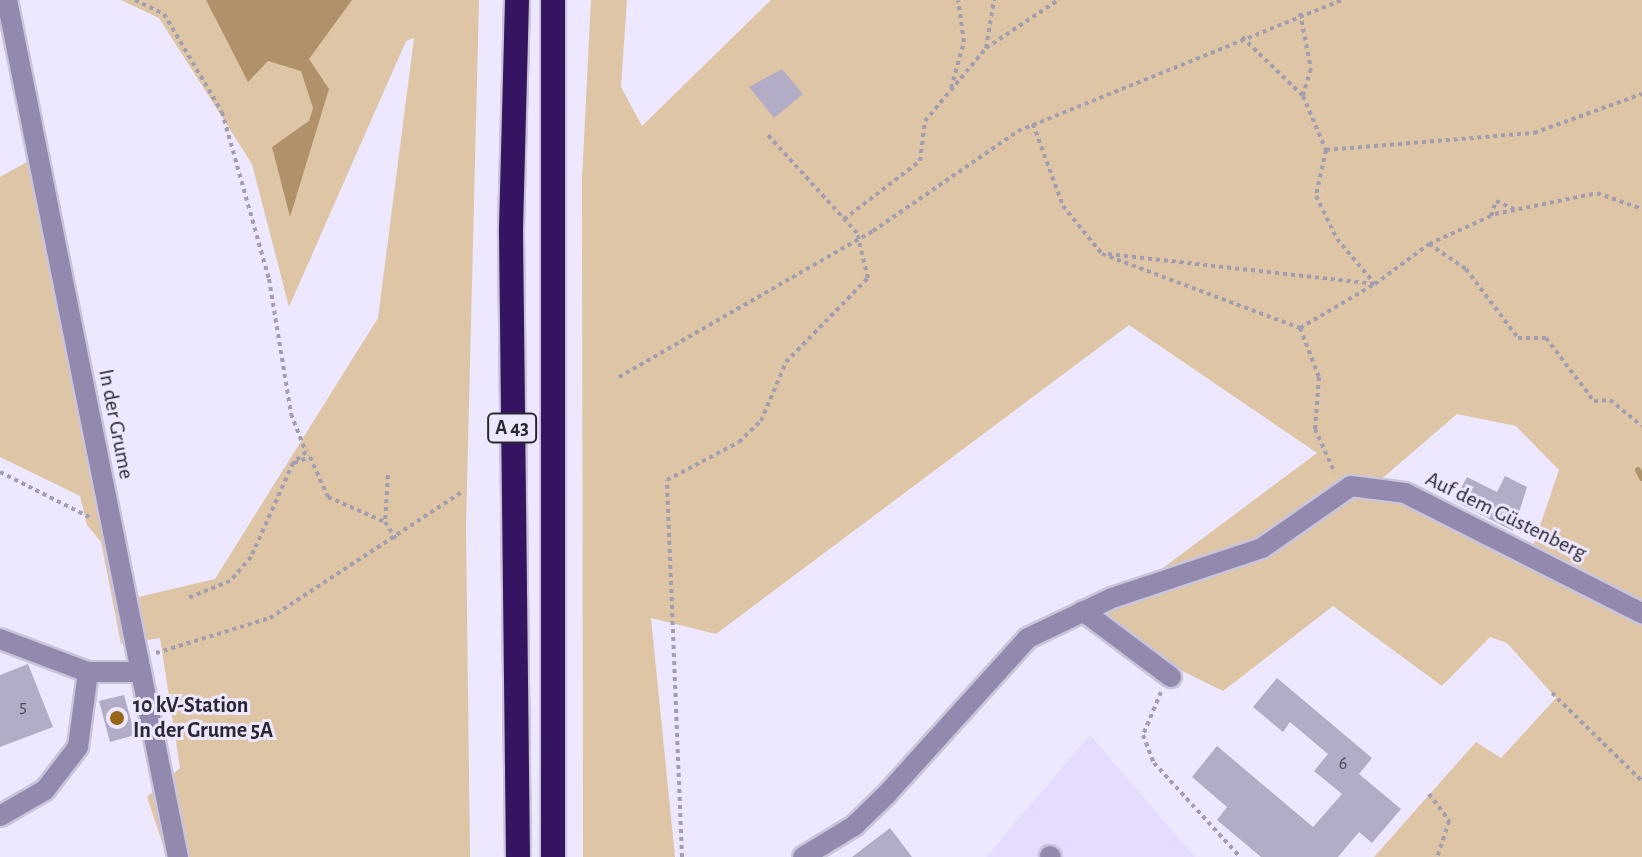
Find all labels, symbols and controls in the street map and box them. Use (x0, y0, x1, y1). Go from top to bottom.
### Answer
street label: In der Grume (92, 367, 140, 481)
road number: A 43 (486, 412, 538, 444)
street label: Auf dem Güstenberg (1421, 466, 1591, 566)
place label: 10 kV-Station In der Grume 5A (133, 692, 273, 744)
house number: 5 (19, 696, 27, 718)
marker: 10 kV-Station In der Grume 5A (108, 709, 126, 727)
house number: 6 (1339, 753, 1347, 775)

